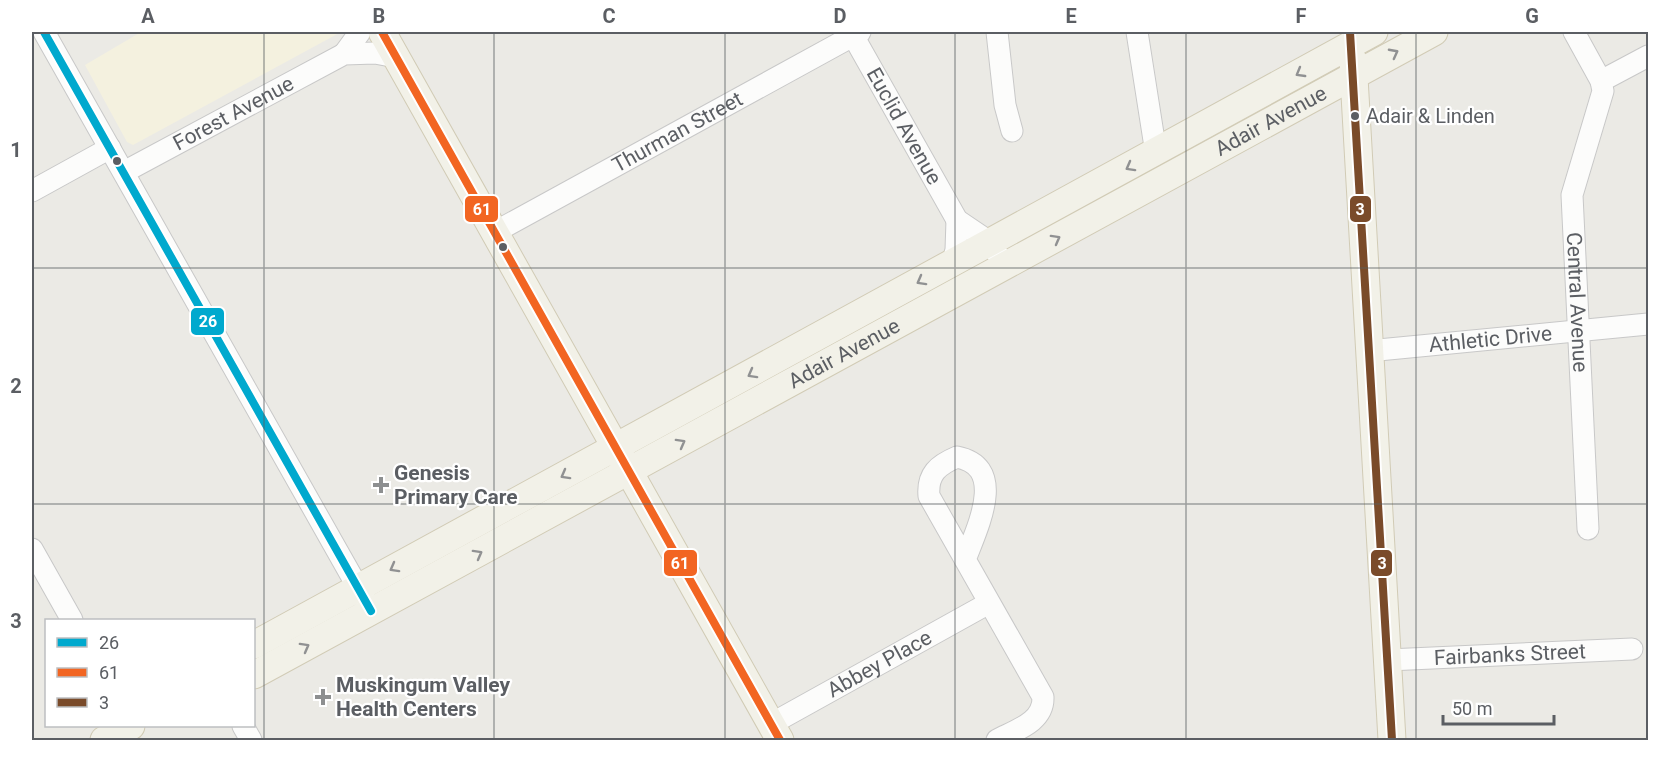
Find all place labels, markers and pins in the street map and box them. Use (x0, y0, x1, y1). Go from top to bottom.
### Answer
place label: Adair & Linden (1366, 104, 1495, 128)
marker: Adair & Linden (1349, 110, 1361, 122)
unlabelled marker (111, 155, 123, 167)
unlabelled marker (497, 241, 509, 253)
place label: Genesis Primary Care (394, 461, 518, 509)
marker: Genesis Primary Care (372, 476, 390, 494)
place label: Muskingum Valley Health Centers (336, 673, 510, 721)
marker: Muskingum Valley Health Centers (314, 688, 332, 706)

